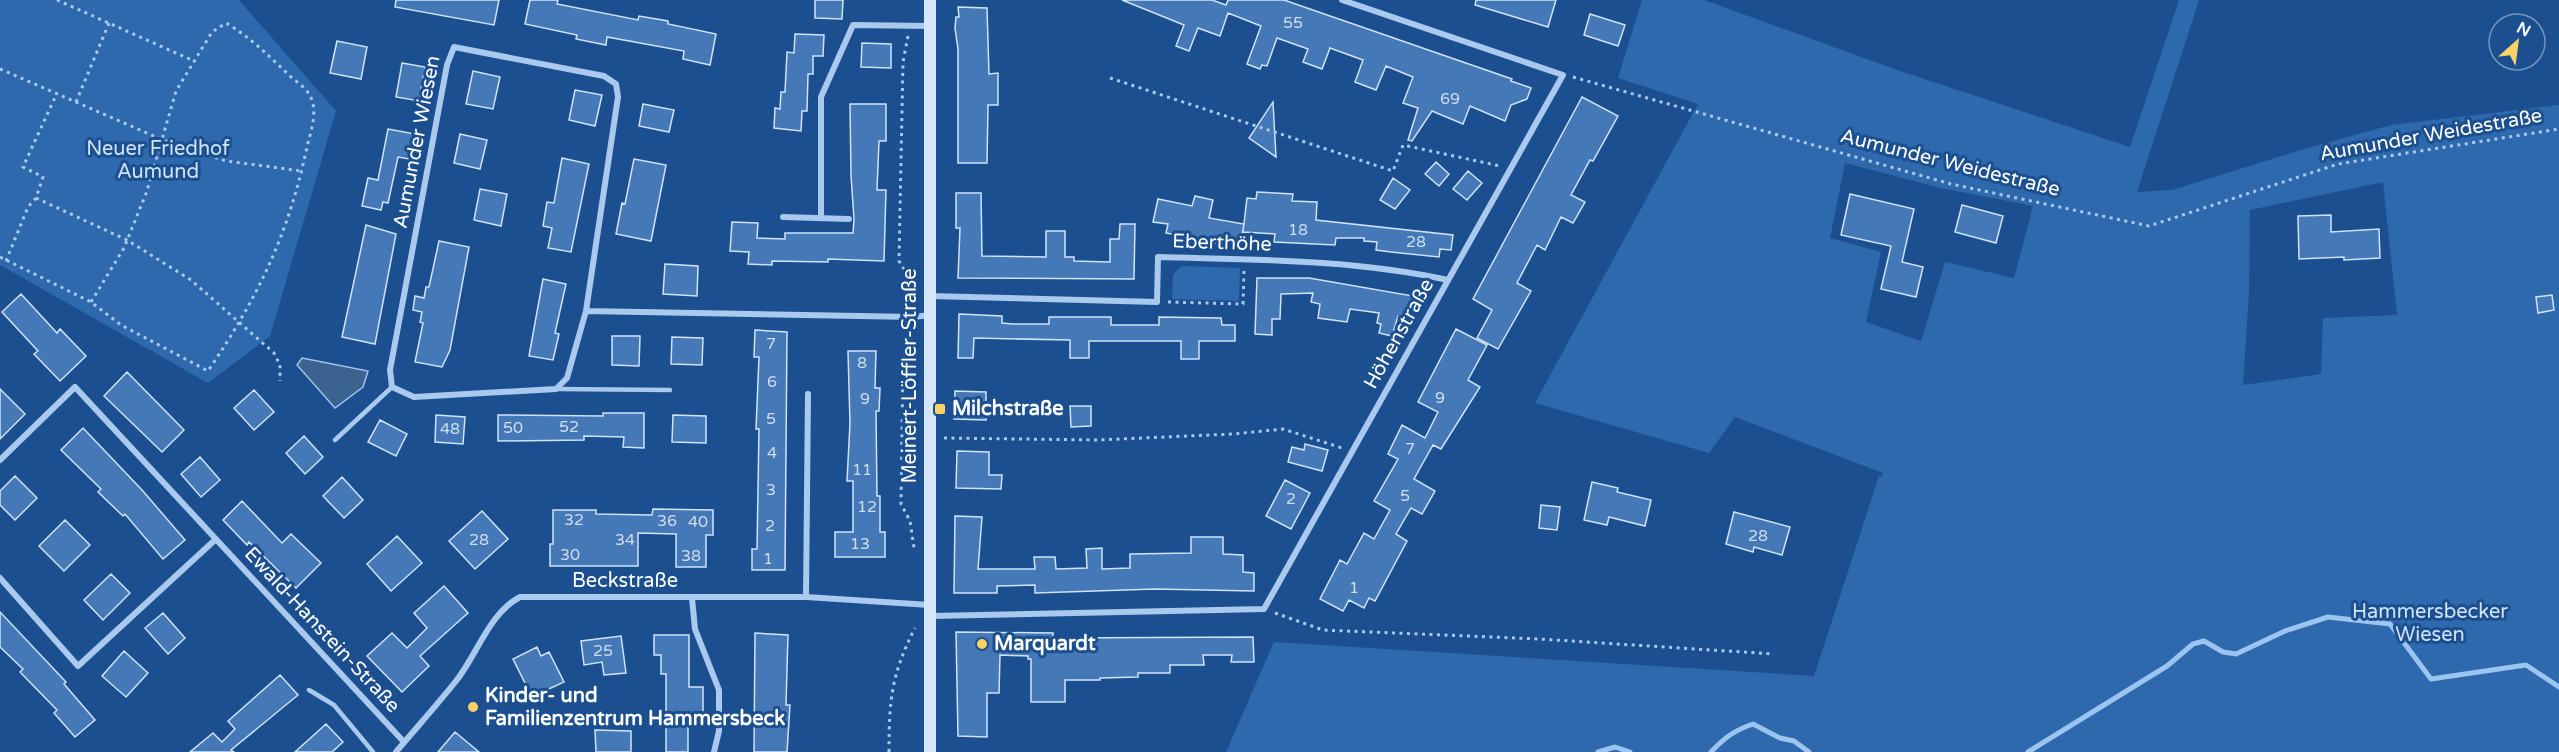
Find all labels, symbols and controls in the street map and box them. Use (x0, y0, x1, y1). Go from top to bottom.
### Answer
north arrow (2487, 12, 2547, 72)
house number: 55 (1283, 13, 1303, 33)
text: N (2513, 18, 2534, 41)
street label: Aumunder Wiesen (388, 53, 446, 231)
house number: 69 (1440, 89, 1460, 109)
street label: Aumunder Weidestraße (2318, 104, 2544, 166)
street label: Aumunder Weidestraße (1838, 124, 2062, 202)
park label: Neuer Friedhof Aumund (86, 137, 230, 184)
house number: 18 (1288, 220, 1308, 240)
street label: Eberthöhe (1172, 229, 1272, 257)
house number: 28 (1406, 232, 1426, 252)
street label: Meinert-Löffler-Straße (898, 268, 922, 484)
street label: Höhenstraße (1359, 275, 1439, 393)
house number: 7 (766, 334, 776, 354)
house number: 8 (857, 353, 867, 373)
house number: 6 (767, 372, 777, 392)
house number: 9 (1435, 388, 1445, 408)
house number: 9 (860, 389, 870, 409)
place label: Milchstraße (952, 397, 1063, 421)
marker: Milchstraße (933, 402, 947, 416)
house number: 5 (766, 409, 776, 429)
house number: 52 (559, 417, 579, 437)
house number: 50 (503, 418, 523, 438)
house number: 48 (440, 419, 460, 439)
house number: 7 (1405, 439, 1415, 459)
house number: 4 (767, 443, 777, 463)
house number: 11 (852, 460, 872, 480)
house number: 3 (766, 480, 776, 500)
house number: 5 (1400, 486, 1410, 506)
house number: 2 (1286, 489, 1296, 509)
house number: 12 (857, 497, 877, 517)
house number: 32 (564, 510, 584, 530)
house number: 36 (657, 511, 677, 531)
house number: 40 (688, 512, 708, 532)
house number: 2 (765, 516, 775, 536)
house number: 28 (1748, 526, 1768, 546)
house number: 28 (469, 530, 489, 550)
house number: 34 (615, 530, 635, 550)
house number: 13 (850, 534, 870, 554)
street label: Ewald-Hanstein-Straße (239, 542, 405, 718)
house number: 30 (560, 545, 580, 565)
house number: 38 (681, 546, 701, 566)
house number: 1 (763, 549, 773, 569)
street label: Beckstraße (572, 569, 678, 593)
house number: 1 (1349, 578, 1359, 598)
park label: Hammersbecker Wiesen (2352, 600, 2508, 647)
place label: Marquardt (994, 632, 1096, 656)
marker: Marquardt (975, 637, 989, 651)
house number: 25 (593, 641, 613, 661)
place label: Kinder- und Familienzentrum Hammersbeck (485, 684, 785, 731)
marker: Kinder- und Familienzentrum Hammersbeck (466, 700, 480, 714)

